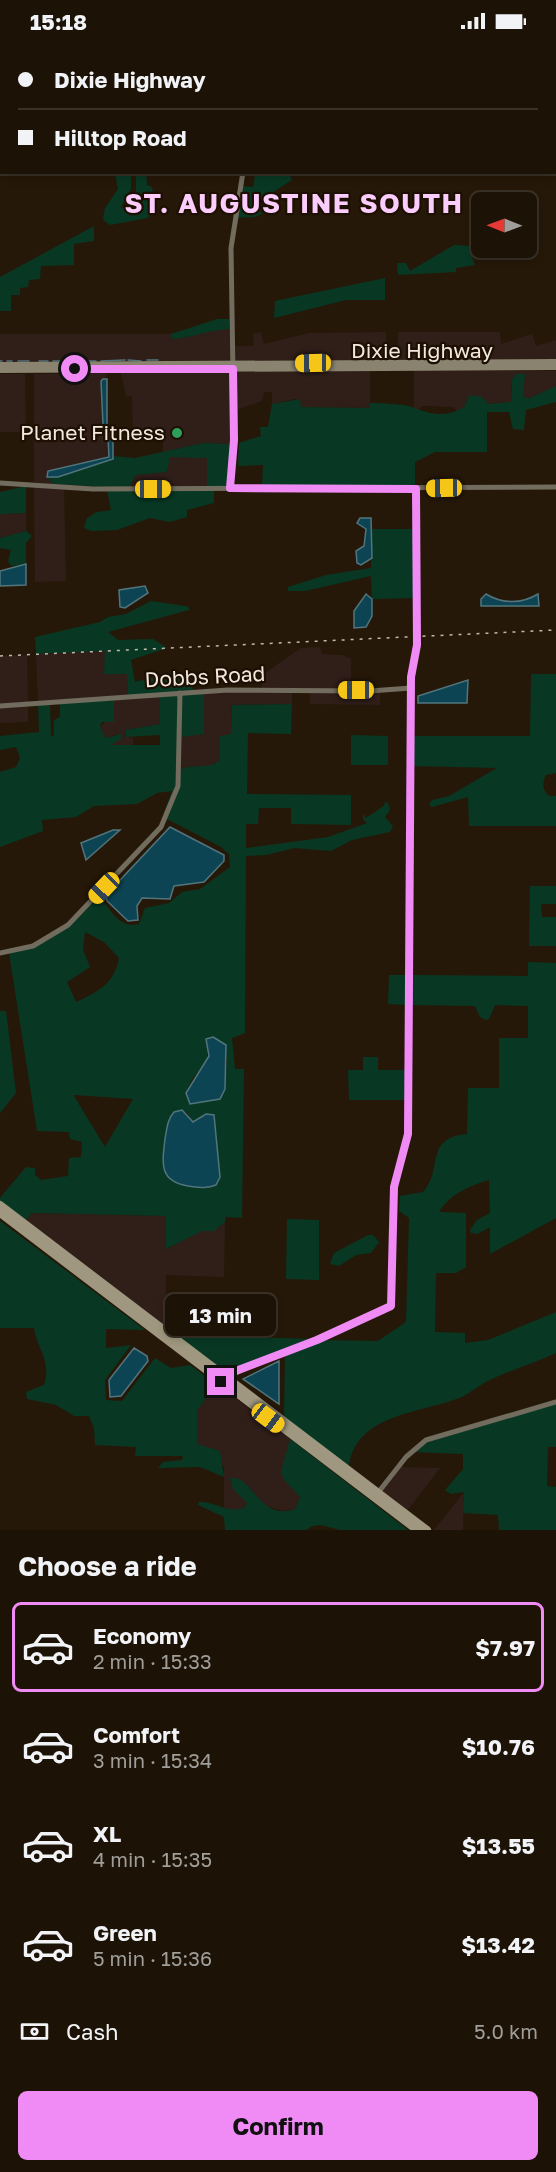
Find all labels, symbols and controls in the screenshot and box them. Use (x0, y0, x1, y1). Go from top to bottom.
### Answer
text: 15:18 (30, 8, 87, 35)
text: Dixie Highway (54, 66, 206, 93)
text: Hilltop Road (54, 124, 187, 151)
district label: ST. AUGUSTINE SOUTH (124, 187, 464, 219)
north arrow (471, 192, 537, 258)
map controls (471, 192, 537, 258)
street label: Dixie Highway (351, 337, 493, 363)
car (295, 354, 331, 372)
route start (61, 355, 88, 382)
place label: Planet Fitness (20, 419, 165, 445)
marker: Planet Fitness (170, 426, 184, 440)
car (426, 479, 462, 497)
car (135, 480, 171, 498)
street label: Dobbs Road (144, 660, 266, 692)
car (338, 681, 374, 699)
car (85, 869, 123, 907)
callout: 13 min (166, 1295, 276, 1337)
text: 13 min (189, 1303, 252, 1327)
route end (207, 1368, 234, 1395)
car (248, 1400, 288, 1436)
text: Choose a ride (18, 1550, 197, 1582)
icon: car (21, 1620, 75, 1674)
text: Economy (93, 1622, 191, 1649)
text: $7.97 (475, 1634, 535, 1661)
text: 2 min · 15:33 (93, 1649, 212, 1673)
icon: car (21, 1719, 75, 1773)
text: Comfort (93, 1721, 180, 1748)
text: $10.76 (462, 1733, 535, 1760)
text: 3 min · 15:34 (93, 1748, 212, 1772)
icon: car (21, 1818, 75, 1872)
text: XL (93, 1820, 121, 1847)
text: $13.55 (462, 1832, 535, 1859)
text: 4 min · 15:35 (93, 1847, 212, 1871)
icon: car (21, 1917, 75, 1971)
text: Green (93, 1919, 157, 1946)
text: $13.42 (461, 1931, 535, 1958)
text: 5 min · 15:36 (93, 1946, 212, 1970)
icon: cash (18, 2015, 51, 2048)
text: Cash (66, 2018, 119, 2045)
text: 5.0 km (474, 2019, 538, 2043)
button: Confirm (18, 2091, 538, 2160)

